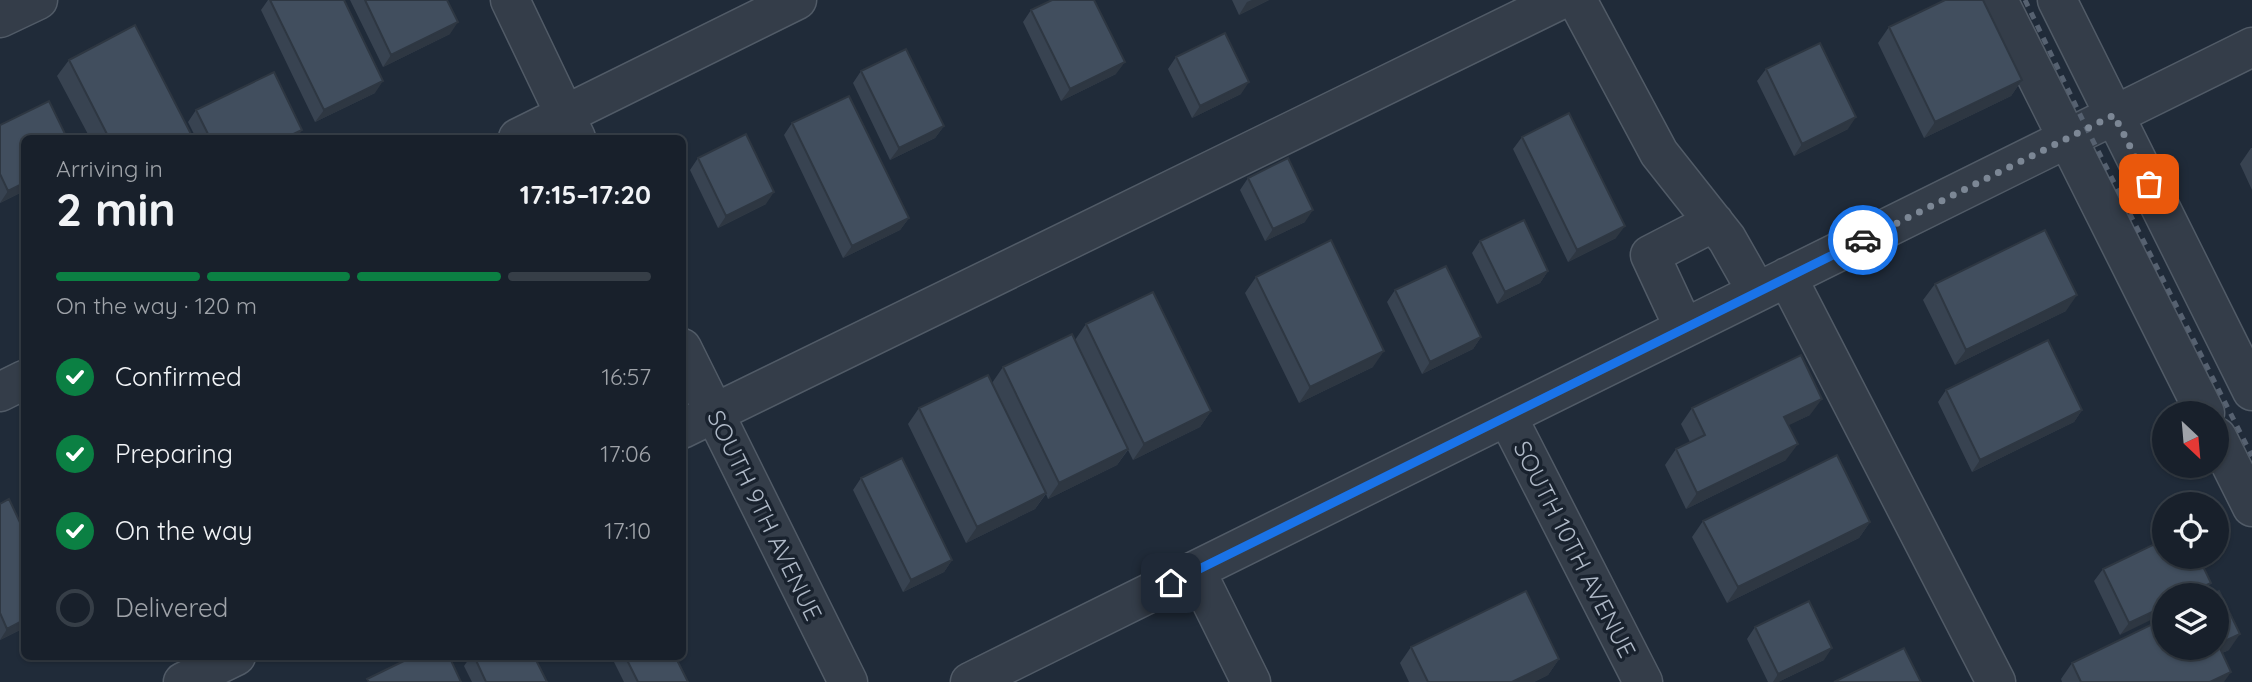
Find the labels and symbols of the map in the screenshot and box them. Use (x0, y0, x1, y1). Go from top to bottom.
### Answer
pin (2119, 154, 2179, 214)
courier (1828, 205, 1898, 275)
north arrow (2152, 401, 2230, 478)
street label: SOUTH 9TH AVENUE (701, 405, 829, 625)
street label: SOUTH 10TH AVENUE (1507, 436, 1643, 662)
pin (1141, 553, 1201, 613)

